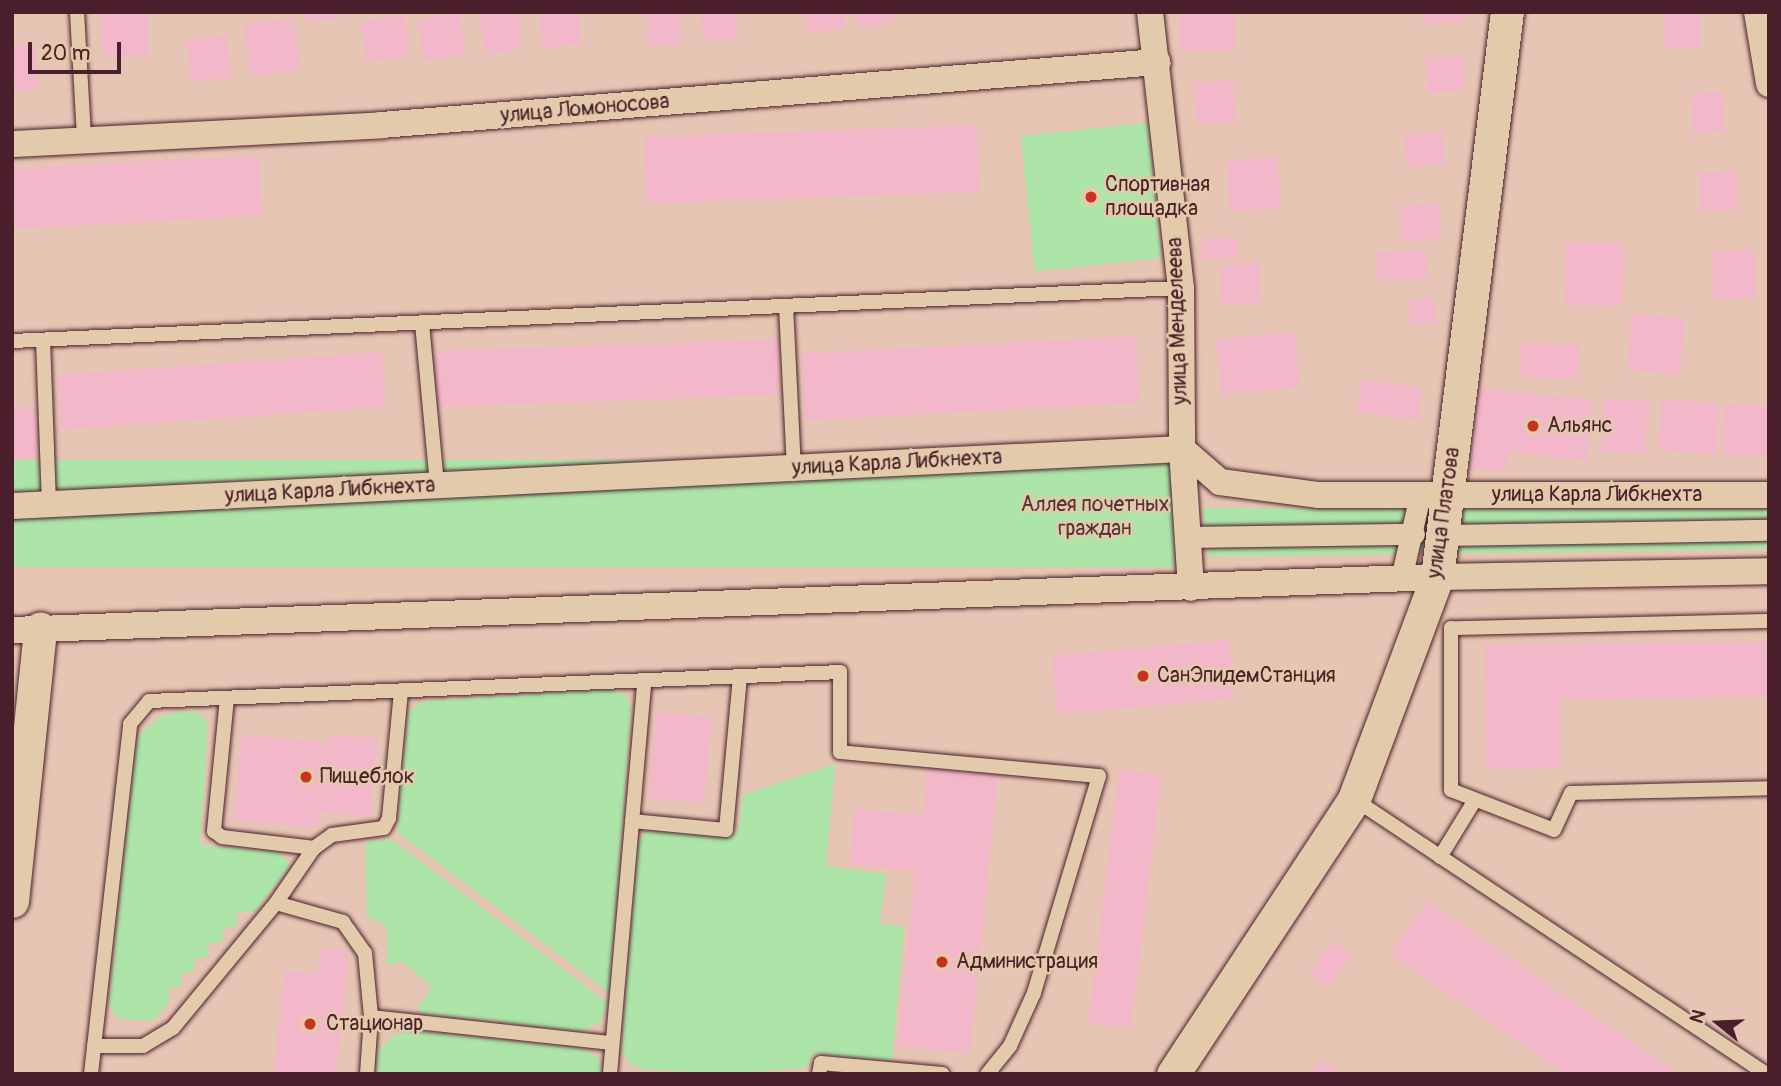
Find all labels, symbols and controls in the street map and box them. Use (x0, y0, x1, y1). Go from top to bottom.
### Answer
scale bar (32, 28, 124, 72)
text: 20 m (41, 40, 90, 67)
street label: улица Ломоносова (499, 89, 671, 129)
place label: Спортивная площадка (1105, 172, 1210, 222)
marker: Спортивная площадка (1083, 189, 1099, 205)
street label: улица Менделеева (1162, 237, 1194, 405)
place label: Альянс (1547, 413, 1612, 439)
marker: Альянс (1525, 418, 1541, 434)
street label: улица Карла Либкнехта (791, 445, 1003, 481)
street label: улица Платова (1422, 446, 1466, 580)
street label: улица Карла Либкнехта (224, 473, 436, 509)
street label: улица Карла Либкнехта (1492, 482, 1702, 508)
park label: Аллея почетных граждан (1021, 492, 1169, 542)
place label: СанЭпидемСтанция (1157, 663, 1336, 689)
marker: СанЭпидемСтанция (1135, 668, 1151, 684)
place label: Пищеблок (320, 764, 414, 790)
marker: Пищеблок (298, 769, 314, 785)
place label: Администрация (956, 949, 1098, 975)
marker: Администрация (934, 954, 950, 970)
north arrow (1683, 988, 1753, 1058)
text: N (1685, 1007, 1711, 1026)
place label: Стационар (326, 1011, 423, 1037)
marker: Стационар (300, 1014, 320, 1034)

